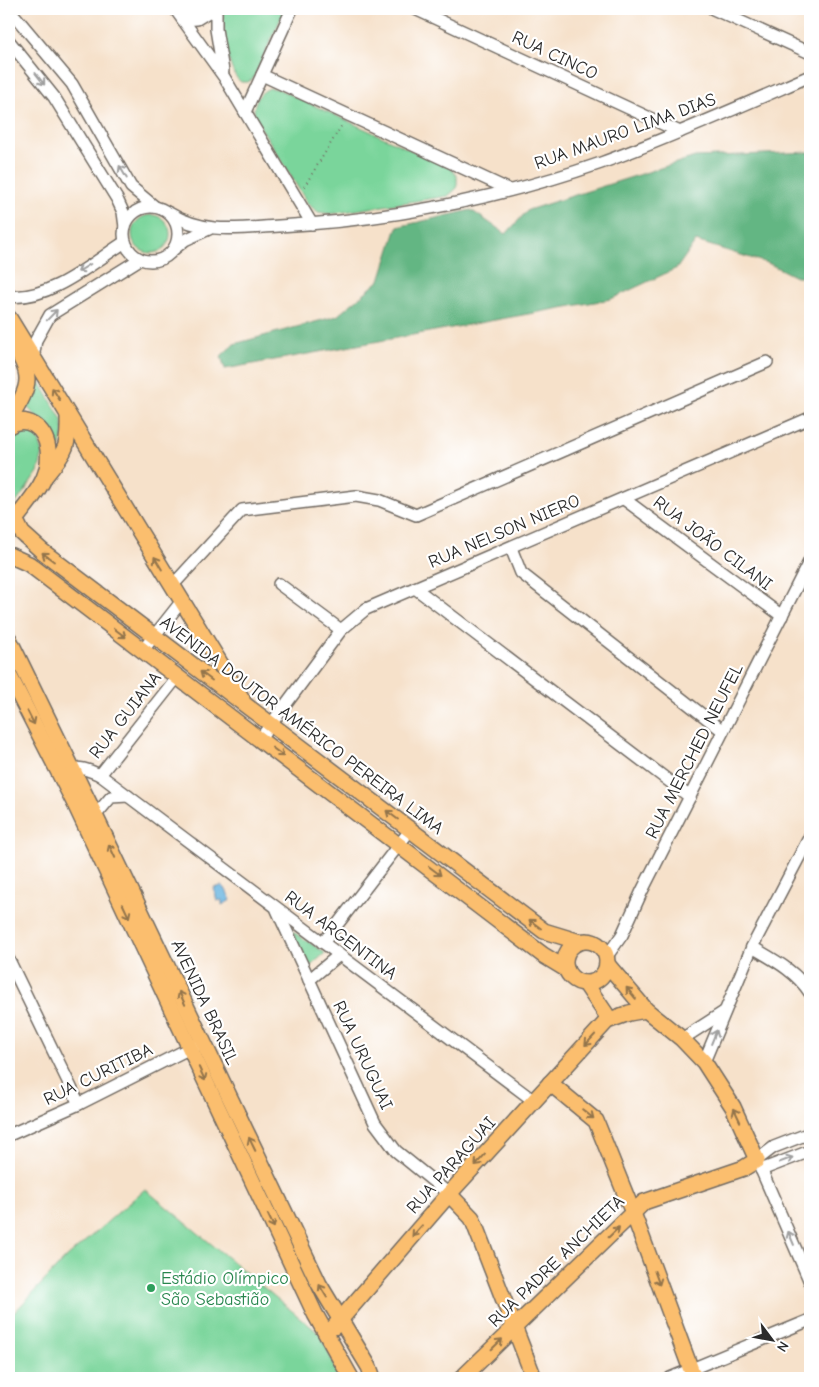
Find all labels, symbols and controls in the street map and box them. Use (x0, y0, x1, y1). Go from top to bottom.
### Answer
street label: RUA CINCO (509, 27, 601, 84)
one-way arrow (35, 72, 45, 86)
street label: RUA MAURO LIMA DIAS (532, 89, 719, 174)
one-way arrow (117, 165, 127, 179)
one-way arrow (77, 263, 91, 273)
one-way arrow (45, 309, 58, 321)
one-way arrow (50, 388, 60, 402)
street label: RUA NELSON NIERO (425, 490, 583, 573)
street label: RUA JOÃO CILANI (649, 492, 776, 595)
one-way arrow (42, 551, 55, 562)
one-way arrow (152, 557, 162, 571)
street label: AVENIDA DOUTOR AMÉRICO PEREIRA LIMA (156, 611, 448, 839)
one-way arrow (113, 628, 127, 638)
street label: RUA MERCHED NEUFEL (641, 660, 748, 842)
street label: RUA GUIANA (85, 668, 166, 763)
one-way arrow (199, 671, 213, 681)
one-way arrow (27, 710, 36, 725)
one-way arrow (271, 747, 285, 757)
one-way arrow (386, 810, 399, 821)
one-way arrow (107, 844, 116, 859)
one-way arrow (429, 865, 442, 876)
street label: RUA ARGENTINA (281, 886, 401, 984)
one-way arrow (121, 903, 131, 918)
one-way arrow (529, 919, 542, 930)
street label: AVENIDA BRASIL (166, 937, 243, 1068)
one-way arrow (626, 986, 637, 999)
one-way arrow (176, 991, 186, 1006)
street label: RUA URUGUAI (328, 998, 397, 1113)
one-way arrow (710, 1030, 720, 1045)
one-way arrow (584, 1033, 596, 1046)
street label: RUA CURITIBA (40, 1039, 156, 1110)
one-way arrow (198, 1066, 207, 1081)
one-way arrow (581, 1108, 594, 1119)
one-way arrow (731, 1108, 741, 1123)
street label: RUA PARAGUAI (402, 1113, 500, 1218)
one-way arrow (246, 1137, 256, 1152)
one-way arrow (474, 1153, 486, 1166)
one-way arrow (778, 1155, 793, 1164)
street label: RUA PADRE ANCHIETA (484, 1191, 629, 1332)
one-way arrow (267, 1213, 276, 1228)
one-way arrow (412, 1224, 423, 1237)
one-way arrow (607, 1226, 619, 1238)
one-way arrow (785, 1231, 795, 1246)
place label: Estádio Olímpico São Sebastião (161, 1268, 289, 1310)
one-way arrow (653, 1270, 662, 1285)
marker: Estádio Olímpico São Sebastião (145, 1282, 157, 1294)
one-way arrow (317, 1284, 327, 1298)
north arrow (746, 1314, 796, 1364)
one-way arrow (490, 1338, 503, 1350)
text: N (773, 1338, 792, 1355)

